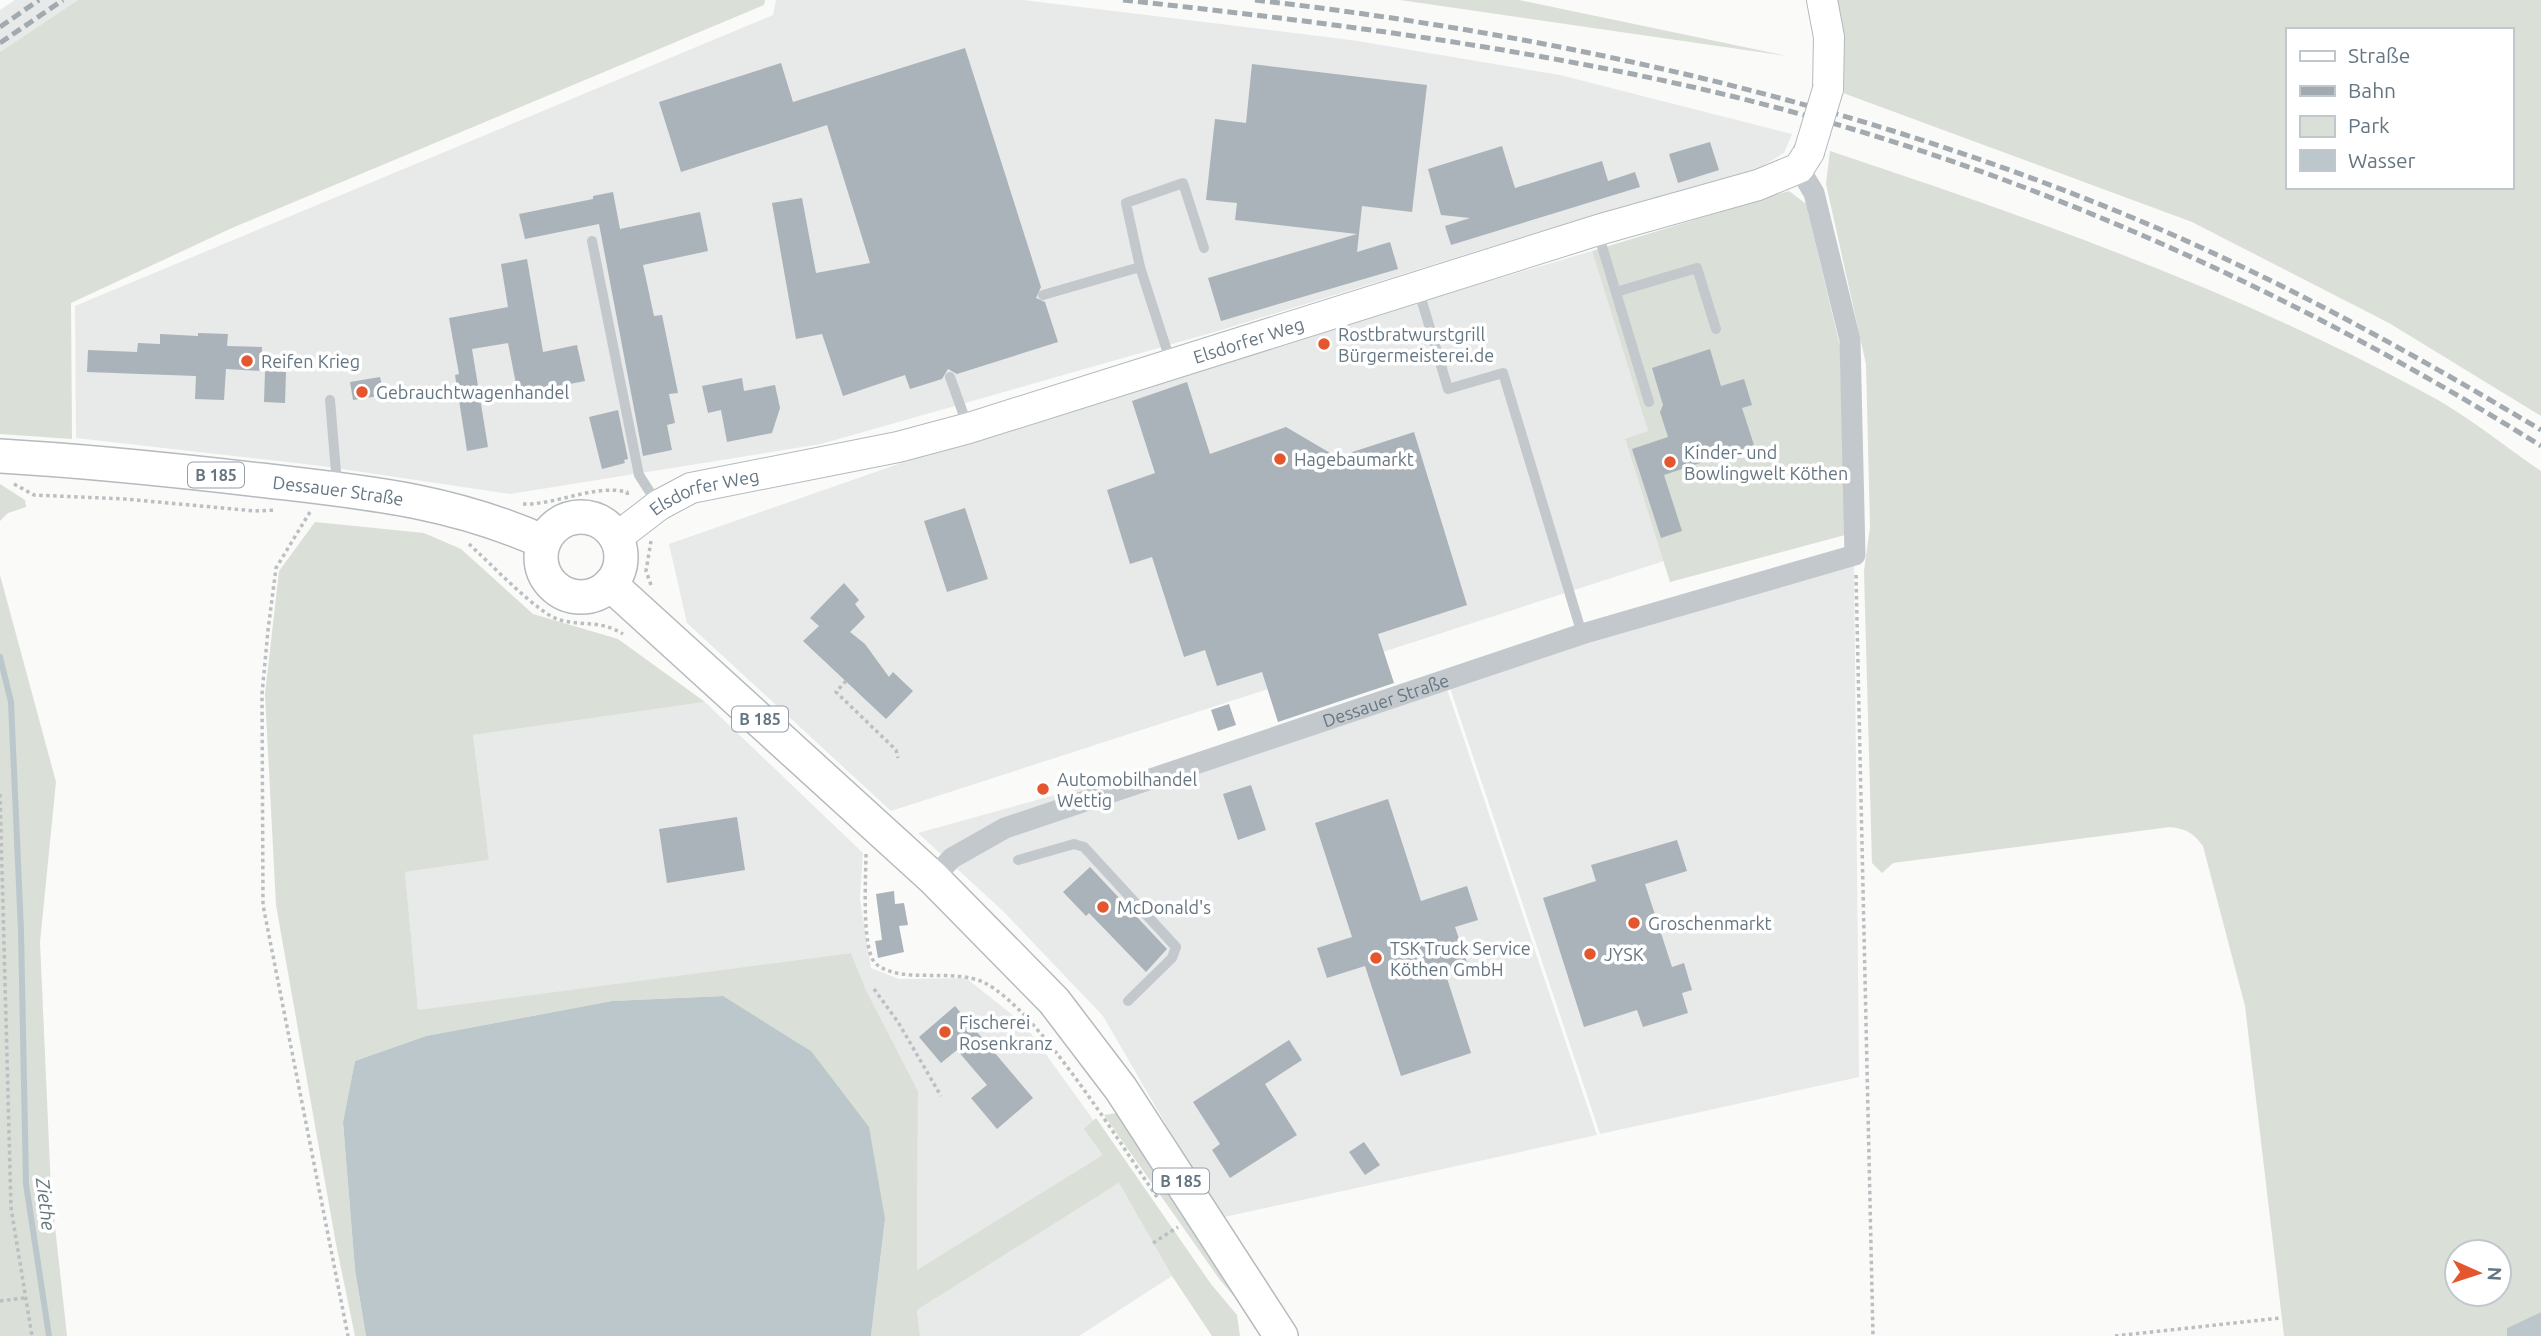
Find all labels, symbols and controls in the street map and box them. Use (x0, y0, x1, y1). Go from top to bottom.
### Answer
legend (2286, 28, 2513, 189)
text: Straße (2348, 43, 2410, 67)
text: Bahn (2348, 78, 2396, 102)
text: Park (2348, 113, 2390, 137)
text: Wasser (2348, 148, 2416, 172)
street label: Elsdorfer Weg (1191, 313, 1306, 367)
place label: Rostbratwurstgrill Bürgermeisterei.de (1338, 324, 1494, 365)
marker: Rostbratwurstgrill Bürgermeisterei.de (1316, 336, 1332, 352)
place label: Reifen Krieg (261, 351, 360, 371)
marker: Reifen Krieg (239, 353, 255, 369)
place label: Gebrauchtwagenhandel (376, 382, 570, 402)
marker: Gebrauchtwagenhandel (354, 384, 370, 400)
place label: Kinder- und Bowlingwelt Köthen (1684, 442, 1848, 483)
place label: Hagebaumarkt (1294, 449, 1414, 469)
marker: Hagebaumarkt (1272, 451, 1288, 467)
marker: Kinder- und Bowlingwelt Köthen (1662, 454, 1678, 470)
road number: B 185 (188, 462, 244, 488)
street label: Elsdorfer Weg (645, 465, 761, 519)
street label: Dessauer Straße (272, 472, 405, 509)
street label: Dessauer Straße (1320, 670, 1451, 731)
road number: B 185 (732, 706, 788, 732)
place label: Automobilhandel Wettig (1057, 769, 1198, 810)
marker: Automobilhandel Wettig (1035, 781, 1051, 797)
place label: McDonald's (1117, 897, 1211, 917)
marker: McDonald's (1095, 899, 1111, 915)
place label: Groschenmarkt (1648, 913, 1772, 933)
marker: Groschenmarkt (1626, 915, 1642, 931)
place label: TSK Truck Service Köthen GmbH (1390, 938, 1531, 979)
place label: JYSK (1604, 944, 1644, 964)
marker: JYSK (1582, 946, 1598, 962)
marker: TSK Truck Service Köthen GmbH (1368, 950, 1384, 966)
place label: Fischerei Rosenkranz (959, 1012, 1052, 1053)
marker: Fischerei Rosenkranz (937, 1024, 953, 1040)
road number: B 185 (1153, 1168, 1209, 1194)
water label: Ziethe (32, 1176, 60, 1232)
north arrow (2443, 1238, 2513, 1308)
text: N (2484, 1266, 2506, 1282)

